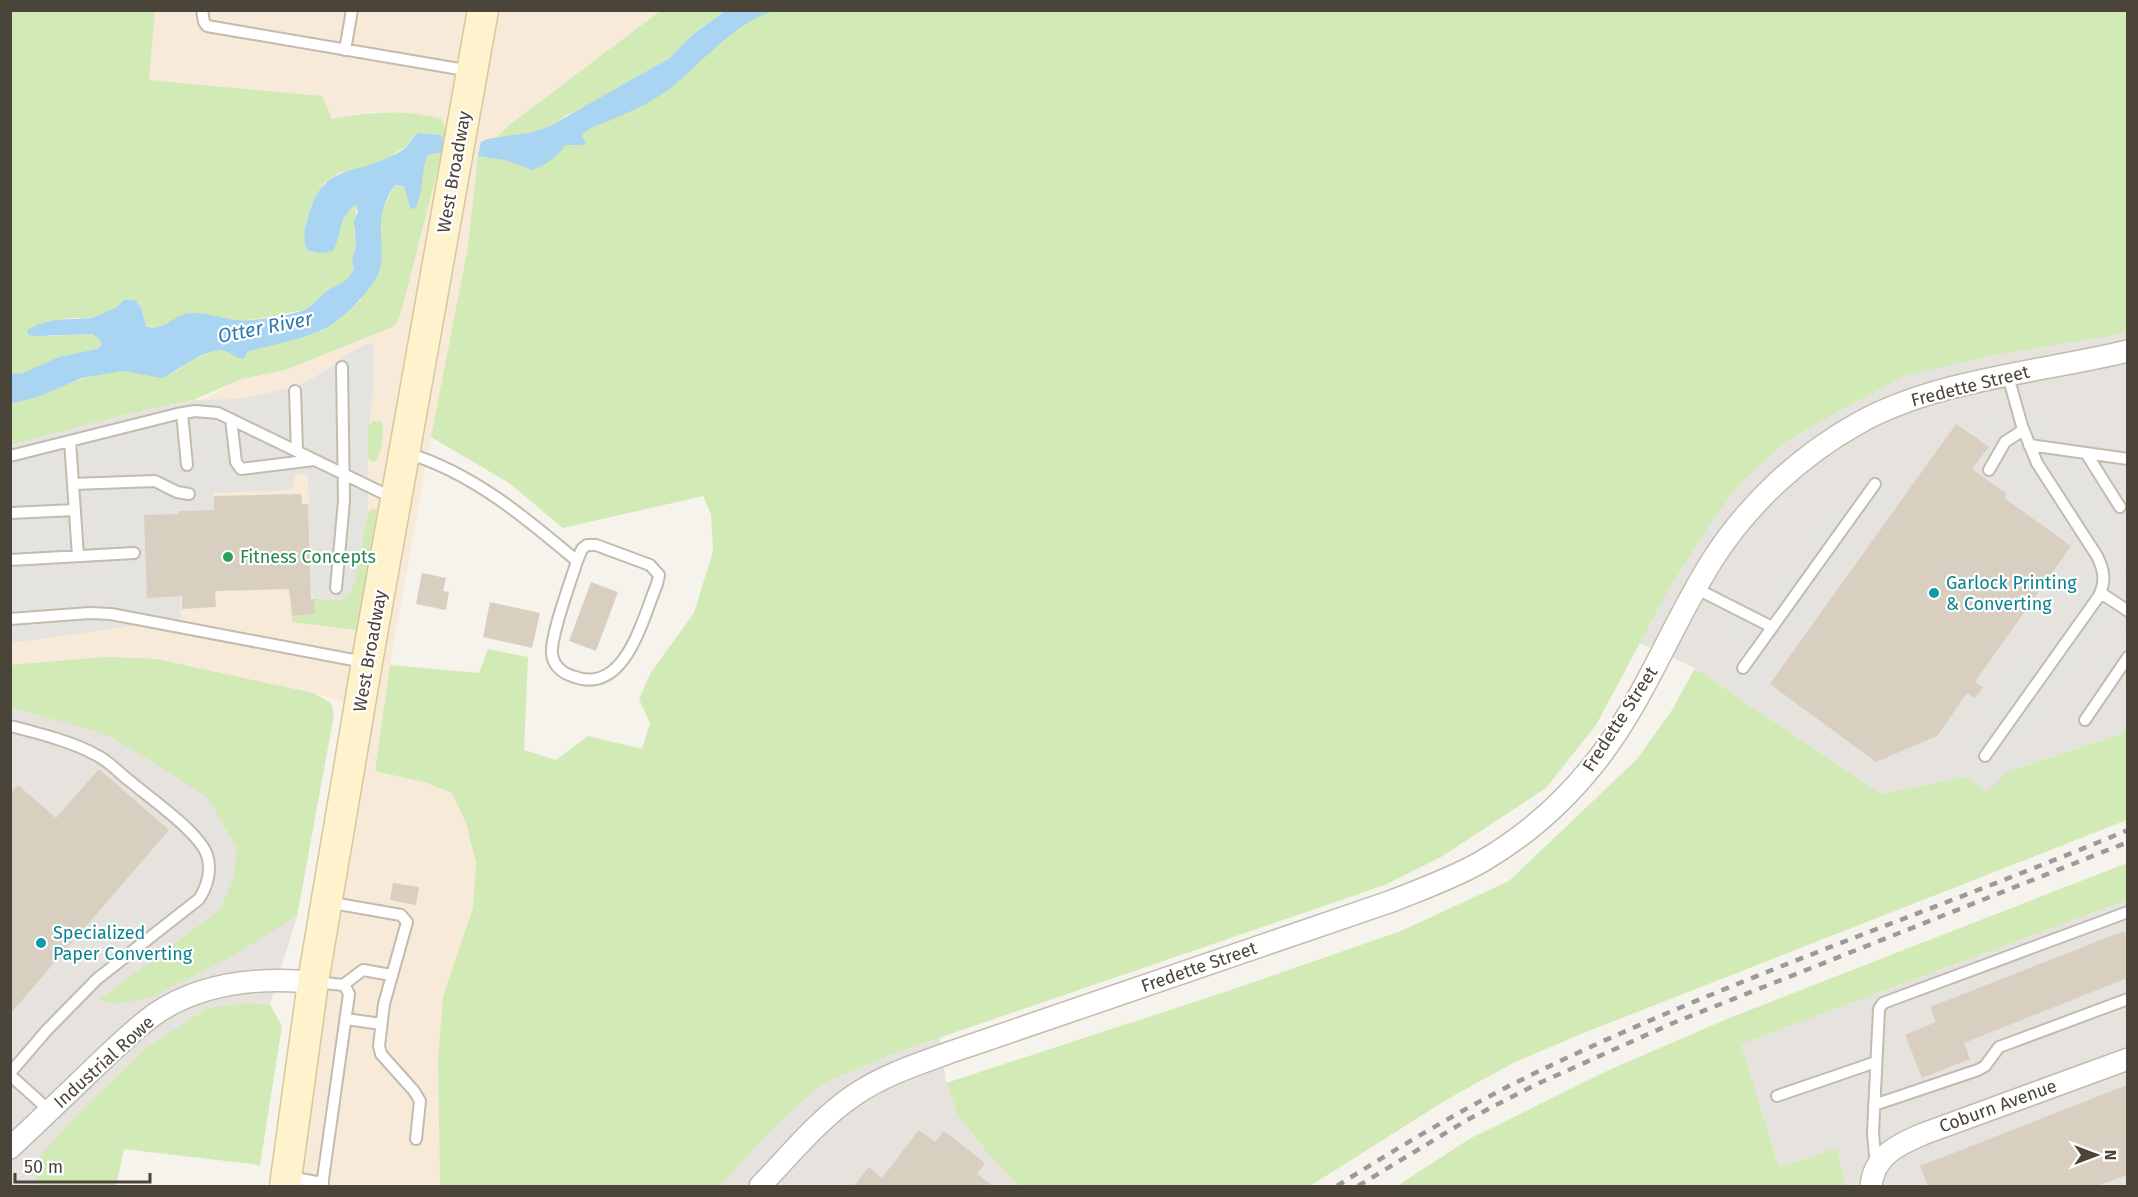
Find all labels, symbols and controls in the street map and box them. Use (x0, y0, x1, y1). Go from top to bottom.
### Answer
street label: West Broadway (432, 109, 476, 235)
water label: Otter River (216, 306, 316, 348)
street label: Fredette Street (1909, 361, 2032, 411)
place label: Fitness Concepts (240, 546, 376, 568)
marker: Fitness Concepts (221, 550, 235, 564)
place label: Garlock Printing & Converting (1946, 572, 2077, 615)
marker: Garlock Printing & Converting (1927, 586, 1941, 600)
street label: West Broadway (348, 588, 392, 714)
street label: Fredette Street (1578, 662, 1662, 776)
place label: Specialized Paper Converting (53, 922, 193, 965)
marker: Specialized Paper Converting (34, 936, 48, 950)
street label: Fredette Street (1138, 937, 1260, 997)
street label: Industrial Rowe (49, 1011, 159, 1113)
street label: Coburn Avenue (1936, 1075, 2060, 1137)
north arrow (2066, 1125, 2126, 1185)
scale bar (15, 1146, 150, 1184)
text: N (2101, 1150, 2120, 1160)
text: 50 m (24, 1156, 63, 1178)

